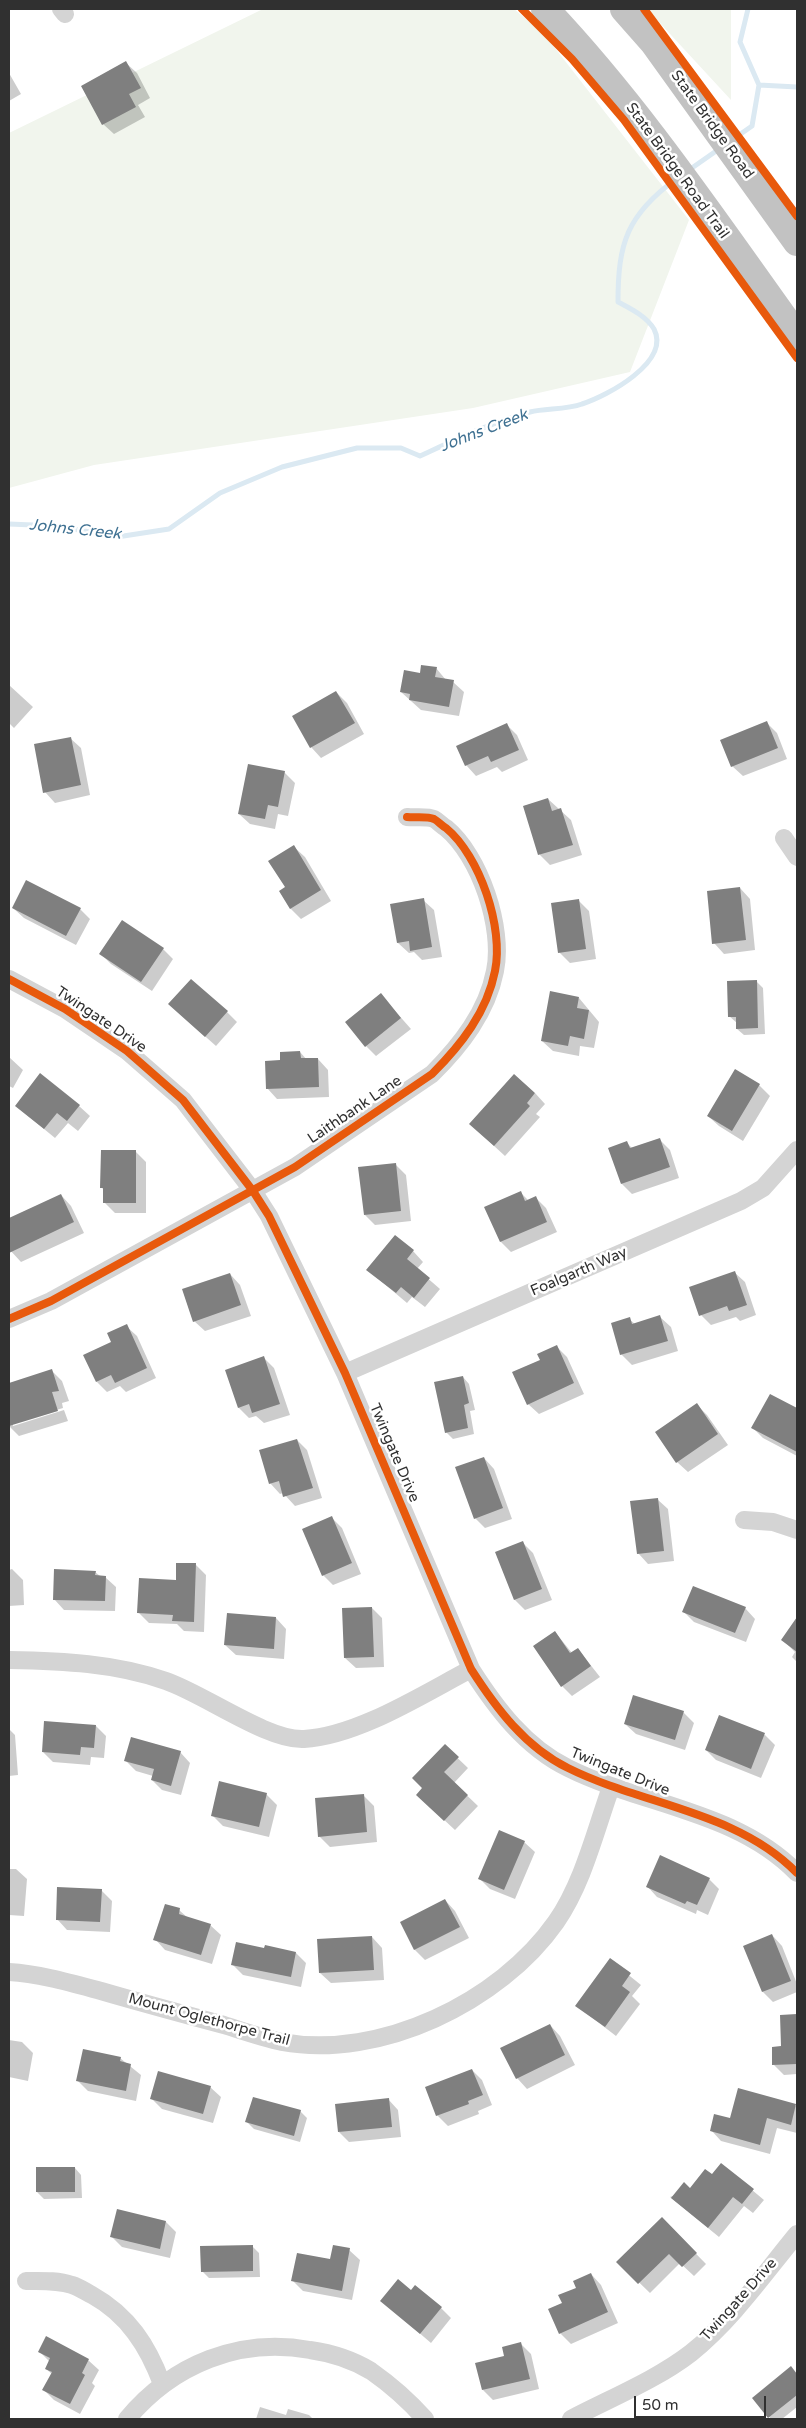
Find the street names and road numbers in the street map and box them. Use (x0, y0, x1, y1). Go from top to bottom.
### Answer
street label: State Bridge Road (667, 67, 757, 183)
street label: State Bridge Road Trail (622, 100, 732, 242)
street label: Twingate Drive (52, 983, 150, 1057)
street label: Laithbank Lane (305, 1072, 405, 1148)
street label: Foalgarth Way (528, 1244, 630, 1300)
street label: Twingate Drive (365, 1401, 423, 1505)
street label: Twingate Drive (568, 1744, 672, 1800)
street label: Mount Oglethorpe Trail (126, 1990, 292, 2050)
street label: Twingate Drive (697, 2255, 781, 2345)

